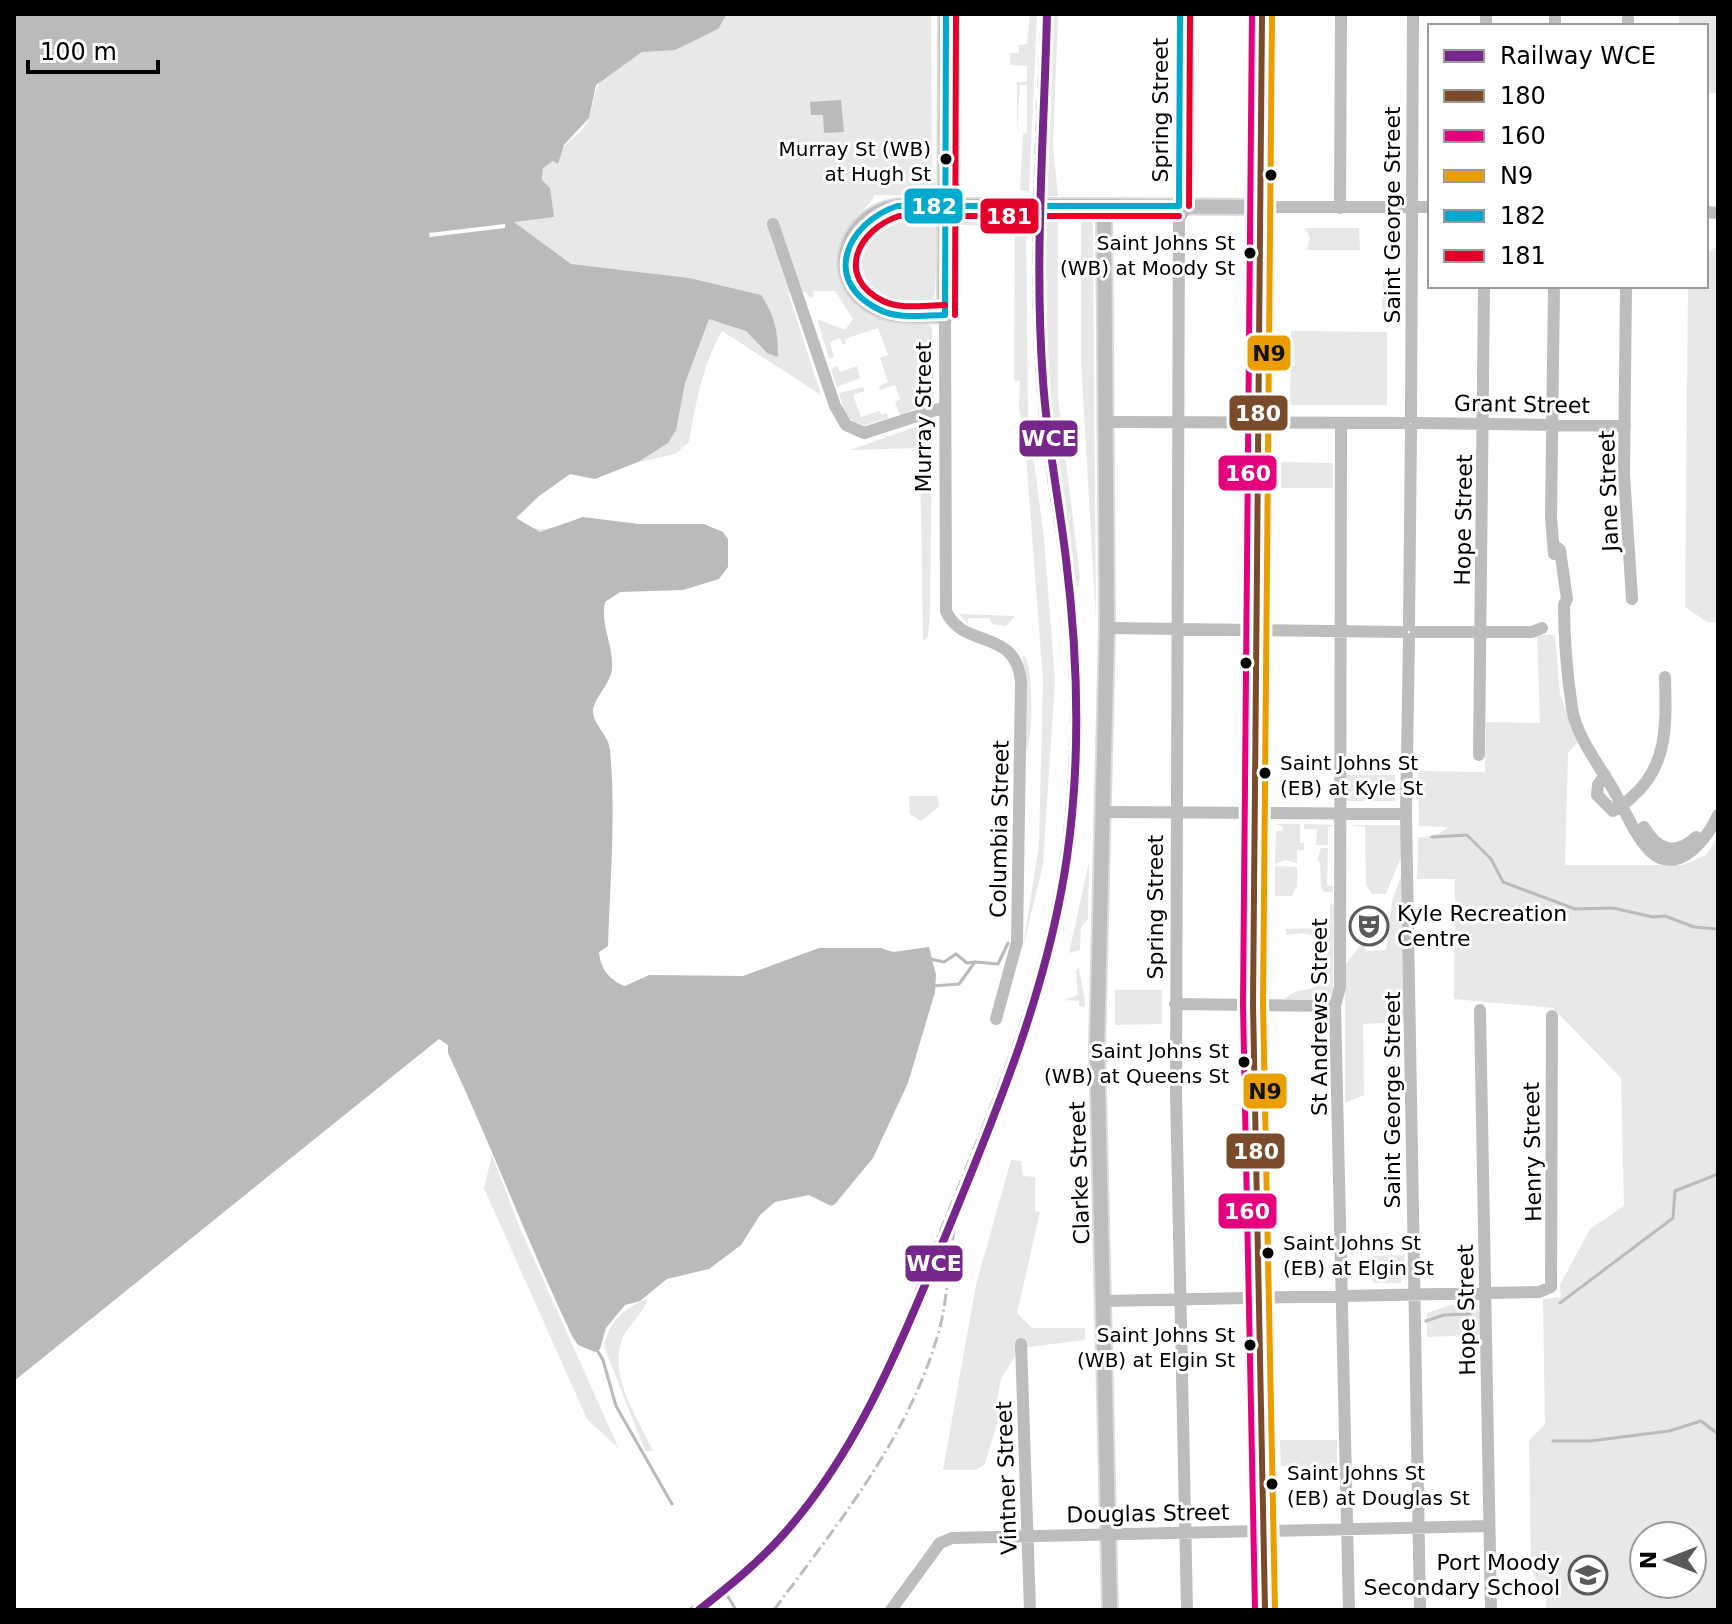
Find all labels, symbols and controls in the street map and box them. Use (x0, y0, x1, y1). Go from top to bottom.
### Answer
scale bar (28, 24, 158, 74)
legend (1428, 24, 1708, 288)
street label: Spring Street (1148, 37, 1173, 182)
text: 100 m (40, 38, 117, 66)
text: Railway WCE (1500, 42, 1656, 70)
text: 180 (1500, 82, 1546, 110)
street label: Saint George Street (1380, 106, 1405, 324)
text: 160 (1500, 122, 1546, 150)
place label: Murray St (WB) at Hugh St (779, 137, 931, 186)
marker: Murray St (WB) at Hugh St (938, 151, 954, 167)
text: N9 (1500, 162, 1533, 190)
unlabelled marker (1263, 167, 1279, 183)
line badge: 182 (903, 187, 964, 225)
text: 182 (911, 194, 957, 219)
line badge: 181 (979, 197, 1040, 235)
text: 182 (1500, 202, 1546, 230)
text: 181 (986, 204, 1032, 229)
place label: Saint Johns St (WB) at Moody St (1060, 231, 1235, 280)
text: 181 (1500, 242, 1546, 270)
marker: Saint Johns St (WB) at Moody St (1242, 245, 1258, 261)
line badge: N9 (1246, 334, 1292, 372)
street label: Murray Street (911, 341, 936, 492)
text: N9 (1252, 341, 1286, 366)
street label: Grant Street (1454, 391, 1591, 418)
line badge: 180 (1228, 394, 1289, 432)
text: 180 (1235, 401, 1281, 426)
line badge: WCE (1018, 419, 1079, 458)
text: WCE (1021, 426, 1077, 451)
street label: Jane Street (1594, 430, 1623, 554)
line badge: 160 (1217, 454, 1278, 492)
street label: Hope Street (1450, 454, 1477, 586)
text: 160 (1225, 461, 1271, 486)
unlabelled marker (1238, 655, 1254, 671)
street label: Columbia Street (985, 740, 1014, 918)
place label: Saint Johns St (EB) at Kyle St (1280, 751, 1423, 800)
marker: Saint Johns St (EB) at Kyle St (1257, 765, 1273, 781)
street label: Spring Street (1143, 834, 1168, 979)
place label: Kyle Recreation Centre (1397, 901, 1567, 951)
theatre icon: Kyle Recreation Centre (1348, 905, 1390, 947)
street label: St Andrews Street (1307, 918, 1332, 1116)
street label: Saint George Street (1380, 991, 1405, 1209)
place label: Saint Johns St (WB) at Queens St (1044, 1039, 1229, 1088)
marker: Saint Johns St (WB) at Queens St (1236, 1054, 1252, 1070)
line badge: N9 (1242, 1072, 1288, 1110)
text: N9 (1248, 1079, 1282, 1104)
street label: Henry Street (1519, 1081, 1546, 1222)
street label: Clarke Street (1064, 1101, 1094, 1245)
line badge: 180 (1225, 1132, 1286, 1170)
text: 180 (1233, 1139, 1279, 1164)
line badge: 160 (1217, 1192, 1278, 1230)
text: 160 (1224, 1199, 1270, 1224)
place label: Saint Johns St (EB) at Elgin St (1283, 1231, 1434, 1280)
line badge: WCE (904, 1244, 964, 1283)
street label: Hope Street (1453, 1244, 1480, 1376)
marker: Saint Johns St (EB) at Elgin St (1260, 1245, 1276, 1261)
text: WCE (906, 1251, 962, 1276)
place label: Saint Johns St (WB) at Elgin St (1077, 1323, 1235, 1372)
marker: Saint Johns St (WB) at Elgin St (1242, 1337, 1258, 1353)
street label: Vintner Street (991, 1400, 1022, 1555)
place label: Saint Johns St (EB) at Douglas St (1287, 1461, 1470, 1510)
marker: Saint Johns St (EB) at Douglas St (1264, 1476, 1280, 1492)
street label: Douglas Street (1066, 1500, 1230, 1527)
north arrow (1628, 1520, 1708, 1600)
place label: Port Moody Secondary School (1363, 1550, 1560, 1600)
text: N (1636, 1551, 1661, 1569)
school or university icon: Port Moody Secondary School (1567, 1554, 1609, 1596)

